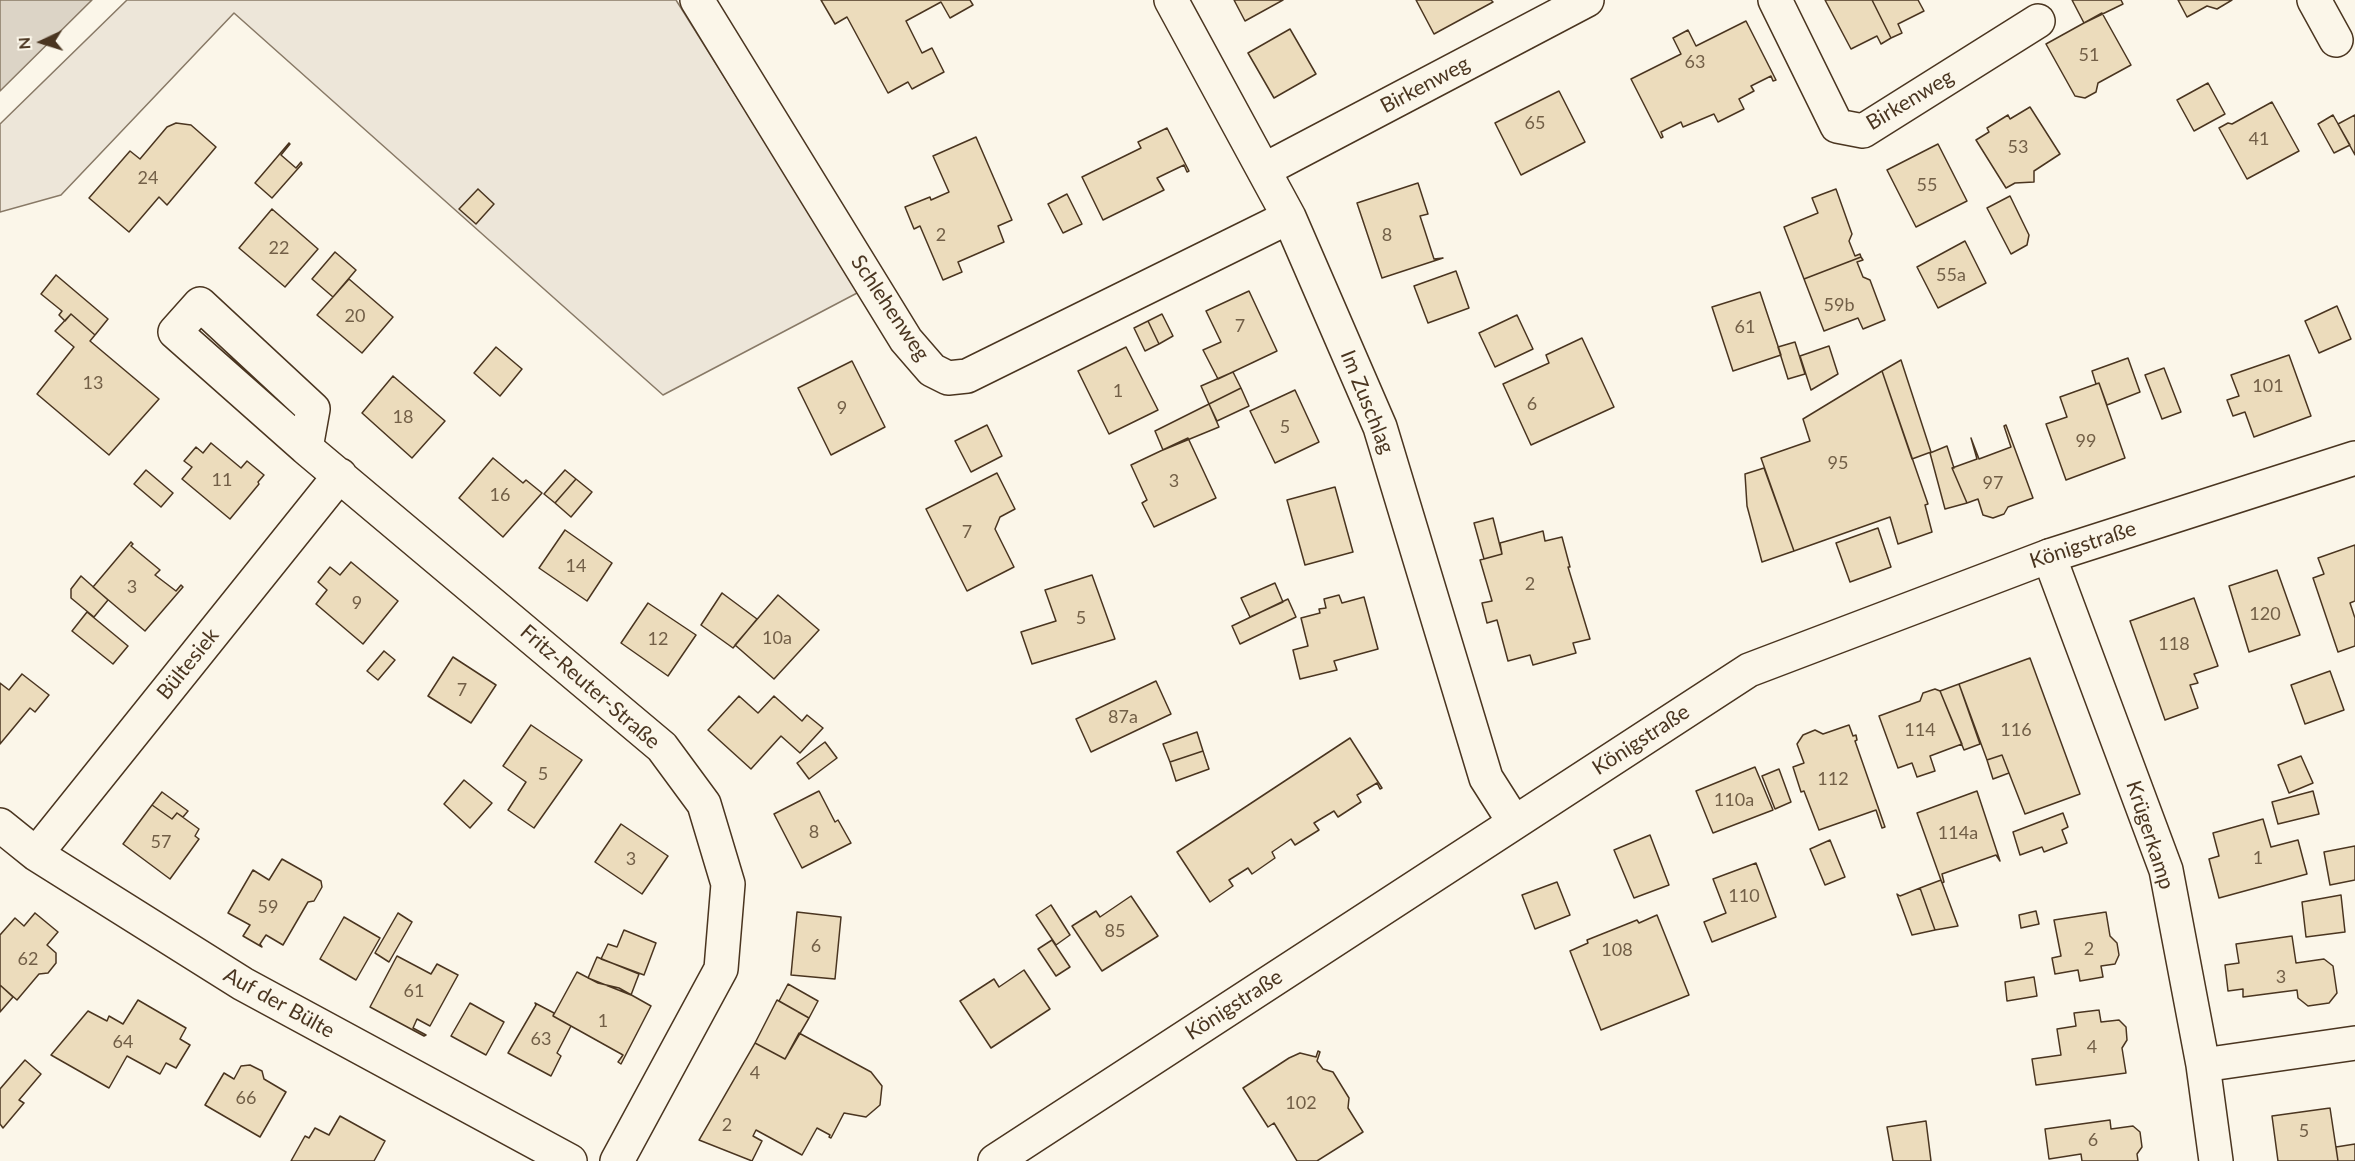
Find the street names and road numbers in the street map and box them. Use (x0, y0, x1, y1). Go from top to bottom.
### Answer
street label: Birkenweg (1376, 51, 1474, 119)
street label: Birkenweg (1862, 64, 1958, 136)
street label: Schlehenweg (845, 250, 935, 366)
street label: Im Zuschlag (1335, 347, 1399, 457)
street label: Königstraße (2027, 516, 2139, 574)
street label: Fritz-Reuter-Straße (515, 619, 665, 755)
street label: Bültesiek (152, 623, 224, 705)
street label: Königstraße (1588, 699, 1694, 781)
street label: Krügerkamp (2121, 777, 2179, 893)
street label: Auf der Bülte (219, 962, 339, 1044)
street label: Königstraße (1181, 964, 1287, 1046)

